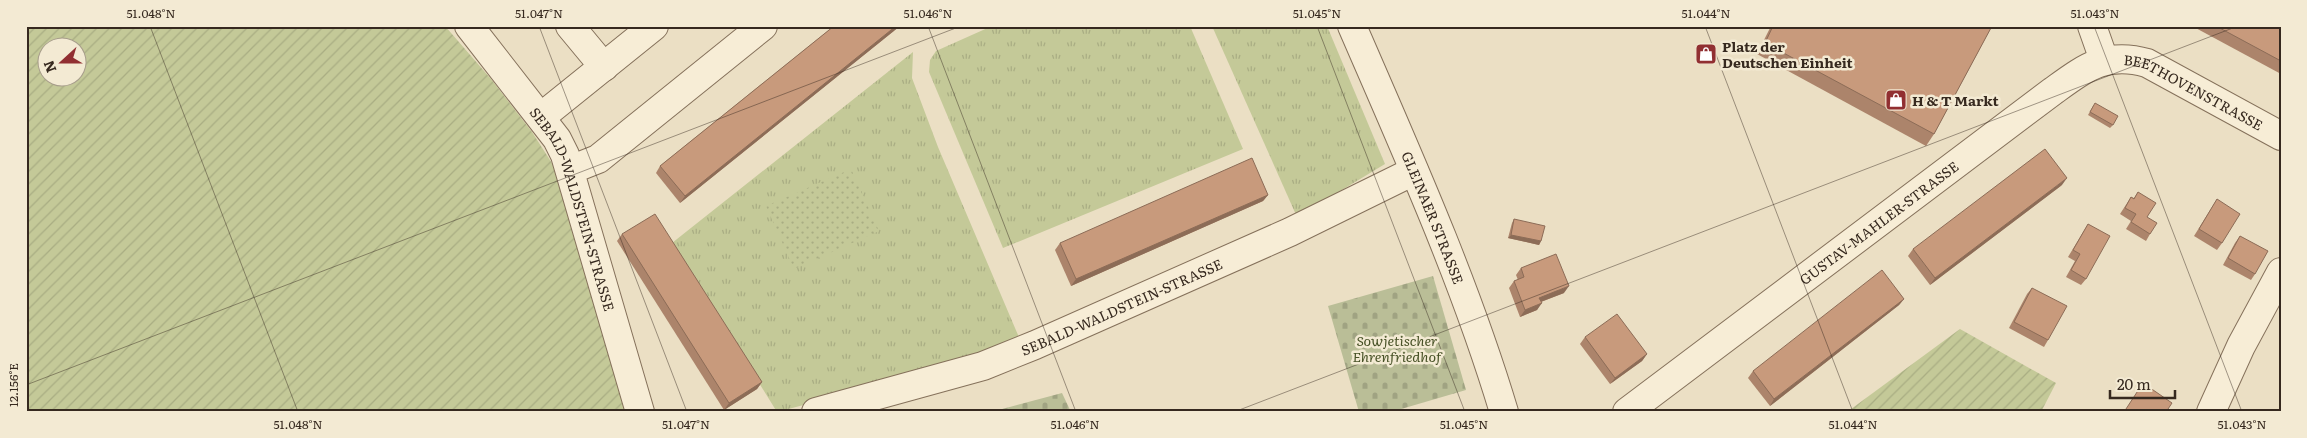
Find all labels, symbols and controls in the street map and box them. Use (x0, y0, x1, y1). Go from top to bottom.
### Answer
text: 51.048°N (126, 4, 176, 22)
text: 51.047°N (515, 4, 563, 22)
text: 51.046°N (904, 4, 952, 22)
text: 51.045°N (1293, 4, 1341, 22)
text: 51.044°N (1682, 4, 1730, 22)
text: 51.043°N (2071, 4, 2120, 22)
place label: Platz der Deutschen Einheit (1722, 36, 1854, 72)
north arrow (38, 38, 88, 88)
shop icon: Platz der Deutschen Einheit (1694, 42, 1718, 66)
street label: BEETHOVENSTRASSE (2123, 49, 2267, 135)
text: N (37, 58, 60, 76)
shop icon: H & T Markt (1884, 88, 1908, 112)
place label: H & T Markt (1912, 90, 2000, 110)
street label: SEBALD-WALDSTEIN-STRASSE (526, 103, 620, 313)
street label: GLEINAER STRASSE (1397, 148, 1469, 287)
street label: GUSTAV-MAHLER-STRASSE (1795, 156, 1962, 289)
street label: SEBALD-WALDSTEIN-STRASSE (1018, 253, 1225, 360)
park label: Sowjetischer Ehrenfriedhof (1353, 330, 1443, 366)
text: 12.156°E (4, 363, 22, 407)
scale bar (2110, 368, 2174, 400)
text: 20 m (2117, 372, 2151, 395)
text: 51.048°N (273, 415, 323, 433)
text: 51.047°N (662, 415, 710, 433)
text: 51.046°N (1051, 415, 1099, 433)
text: 51.045°N (1440, 415, 1488, 433)
text: 51.044°N (1829, 415, 1877, 433)
text: 51.043°N (2218, 415, 2267, 433)

